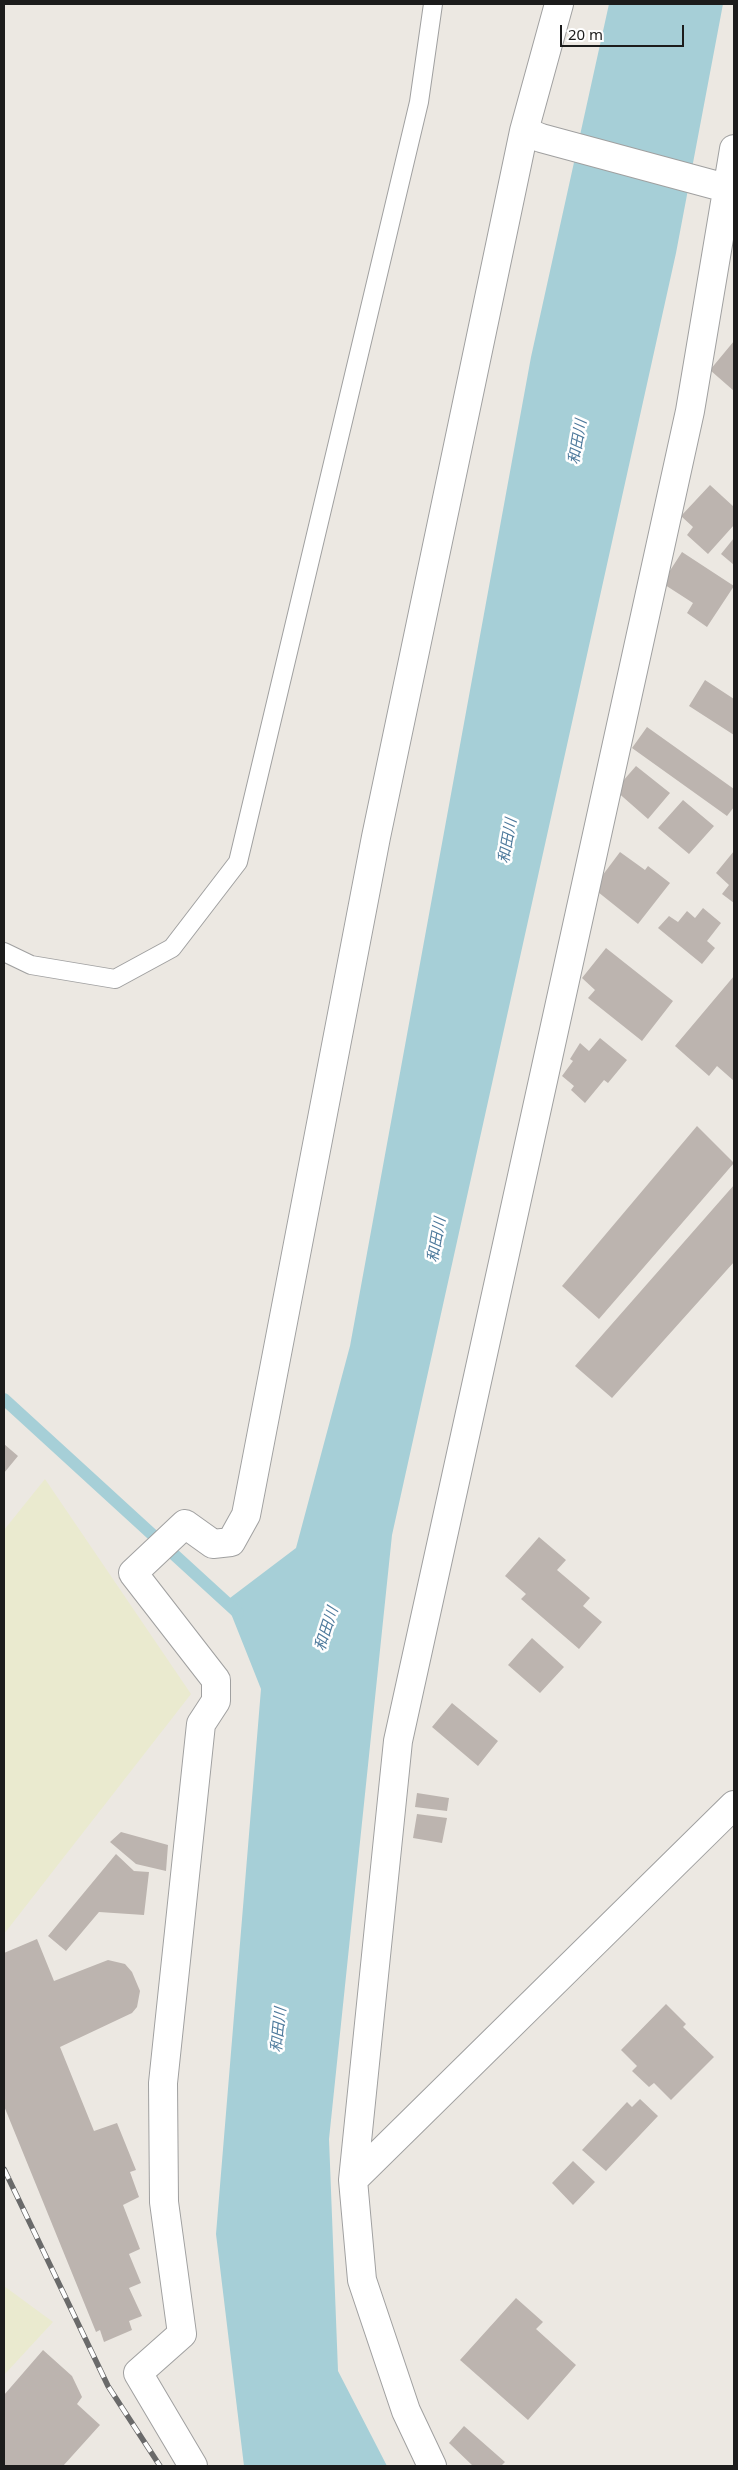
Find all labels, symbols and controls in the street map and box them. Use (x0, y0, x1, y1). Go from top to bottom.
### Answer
scale bar (563, 15, 687, 47)
text: 20 m (568, 24, 603, 44)
water label: 和田川 (565, 418, 591, 466)
water label: 和田川 (495, 817, 521, 865)
water label: 和田川 (424, 1216, 450, 1264)
water label: 和田川 (311, 1605, 343, 1653)
water label: 和田川 (268, 2007, 290, 2053)

